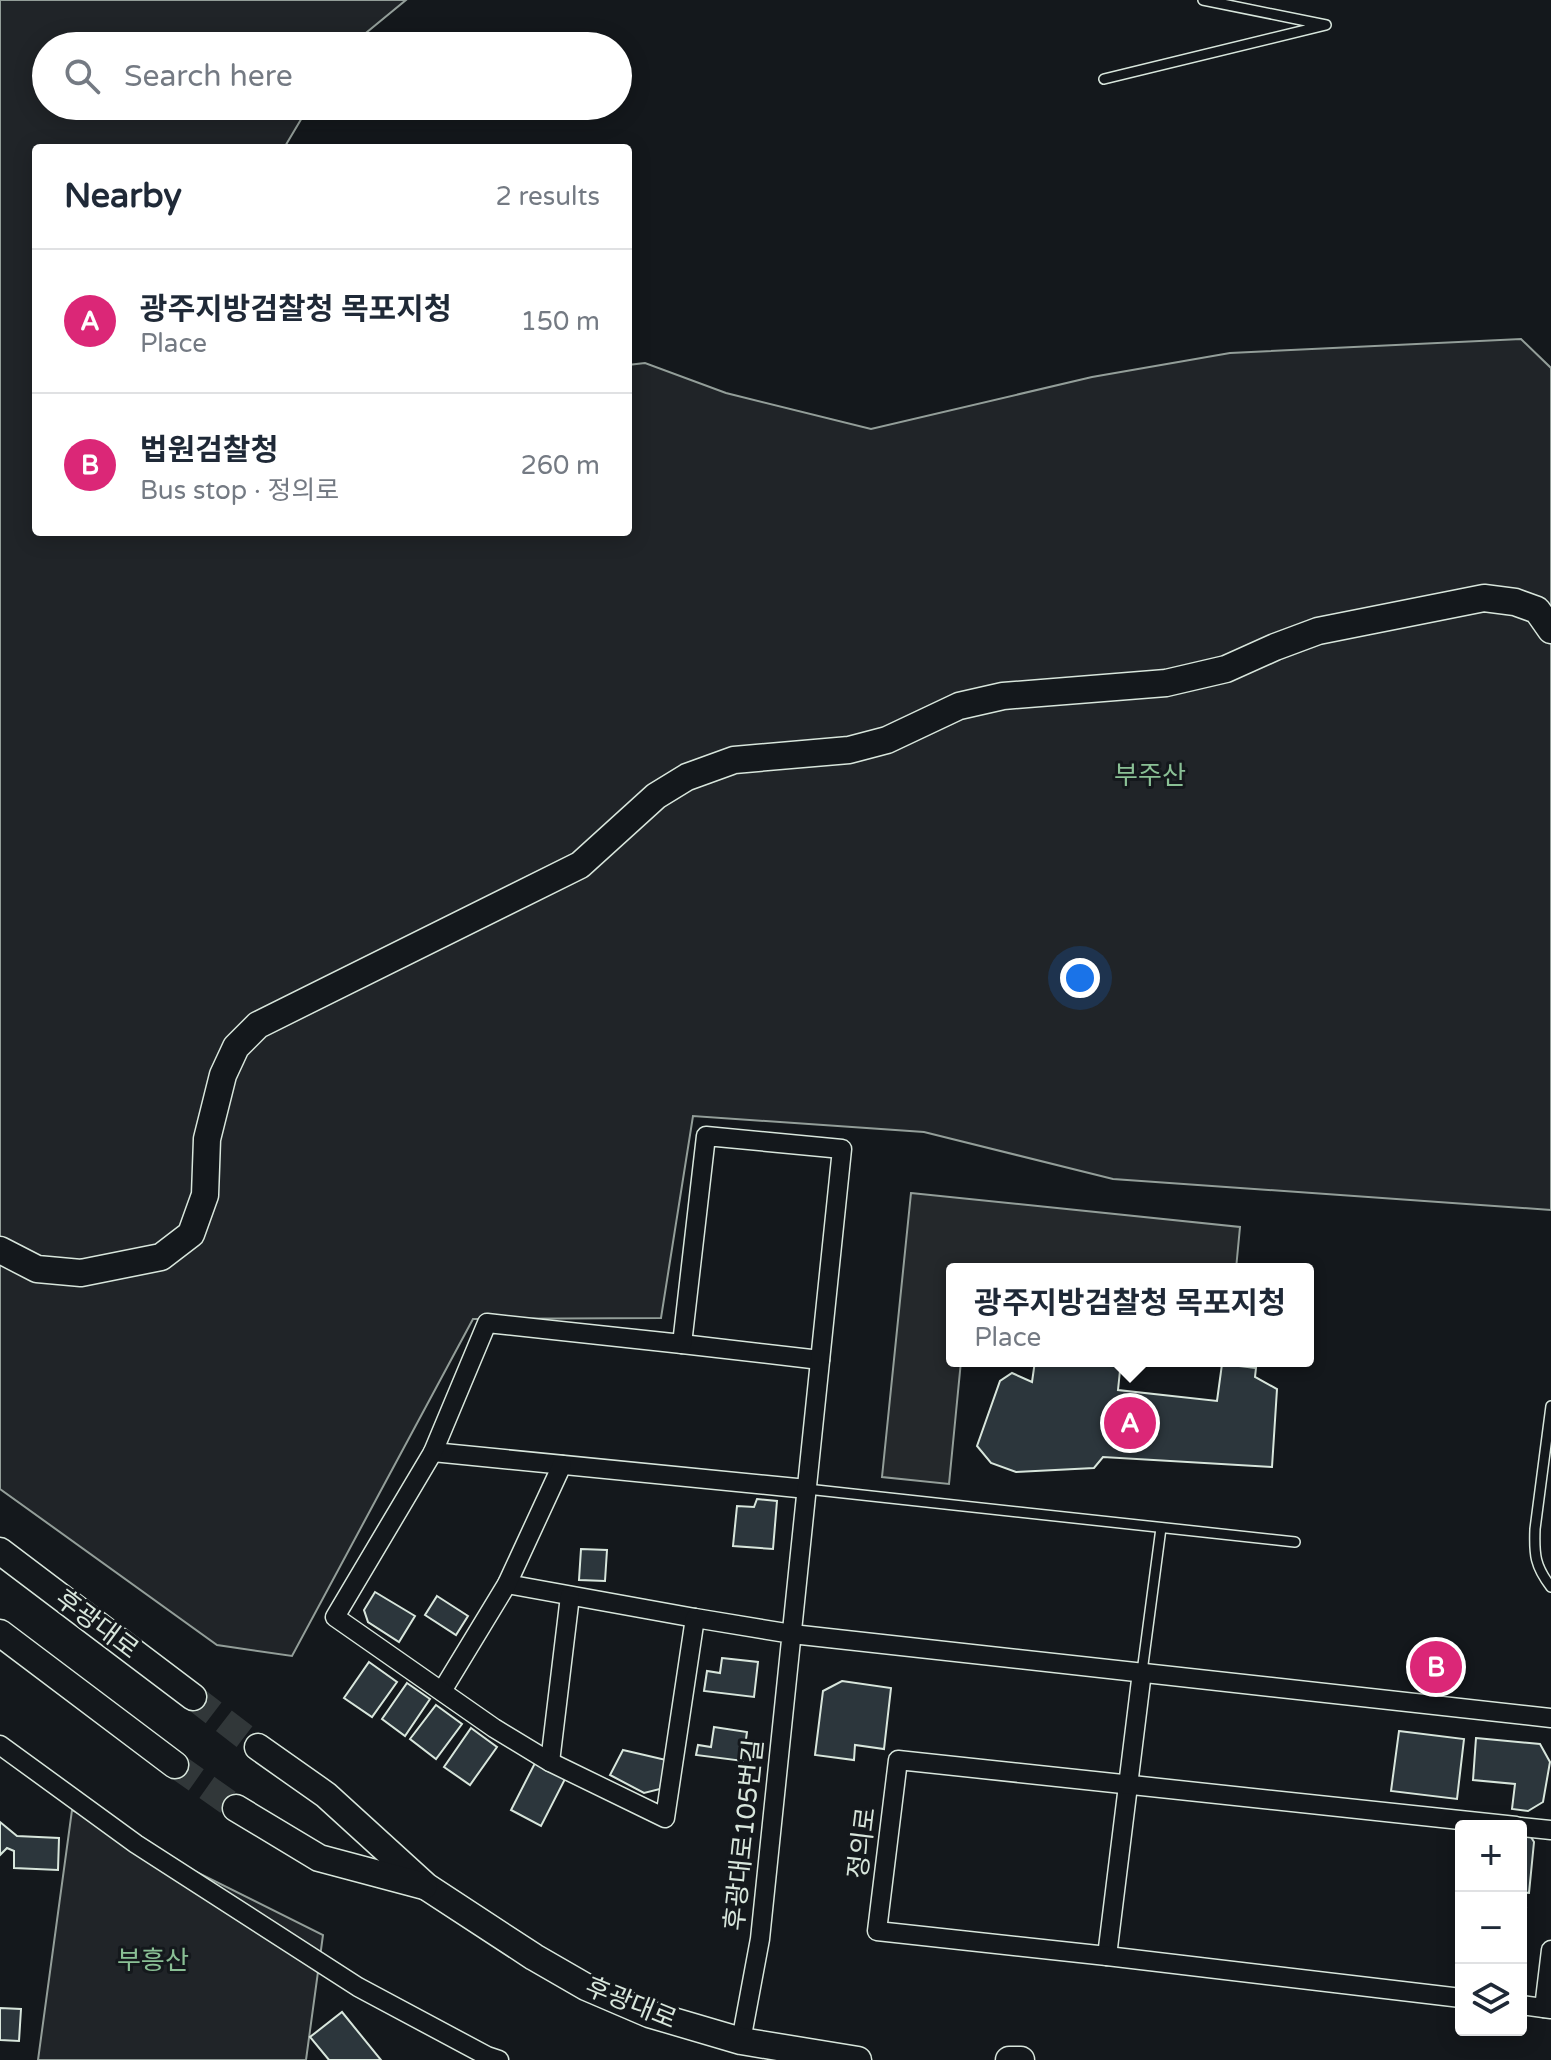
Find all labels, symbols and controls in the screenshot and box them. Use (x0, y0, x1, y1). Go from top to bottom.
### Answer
search box (32, 32, 632, 120)
icon: search (60, 54, 104, 98)
text: Search here (124, 58, 293, 95)
text: Nearby (64, 176, 182, 217)
text: 2 results (495, 181, 600, 212)
text: 광주지방검찰청 목포지청 (140, 291, 451, 328)
text: A (80, 306, 100, 337)
text: 150 m (520, 306, 600, 337)
text: Place (140, 328, 207, 359)
text: 법원검찰청 (140, 432, 278, 469)
text: B (81, 450, 99, 481)
text: 260 m (520, 450, 600, 481)
text: Bus stop · 정의로 (140, 475, 339, 506)
park label: 부주산 (1114, 760, 1186, 791)
your location (1060, 958, 1100, 998)
popup (946, 1263, 1314, 1367)
text: 광주지방검찰청 목포지청 (974, 1285, 1286, 1322)
text: Place (974, 1322, 1041, 1353)
pin: A (1104, 1393, 1156, 1453)
street label: 후광대로 (49, 1583, 145, 1665)
pin: B (1410, 1637, 1462, 1697)
street label: 후광대로105번길 (719, 1738, 769, 1932)
street label: 정의로 (842, 1805, 882, 1881)
map controls (1455, 1820, 1527, 2036)
button: + (1455, 1820, 1527, 1892)
button: − (1455, 1892, 1527, 1964)
park label: 부흥산 (117, 1945, 189, 1976)
button: layers (1455, 1964, 1527, 2036)
street label: 후광대로 (581, 1971, 681, 2035)

